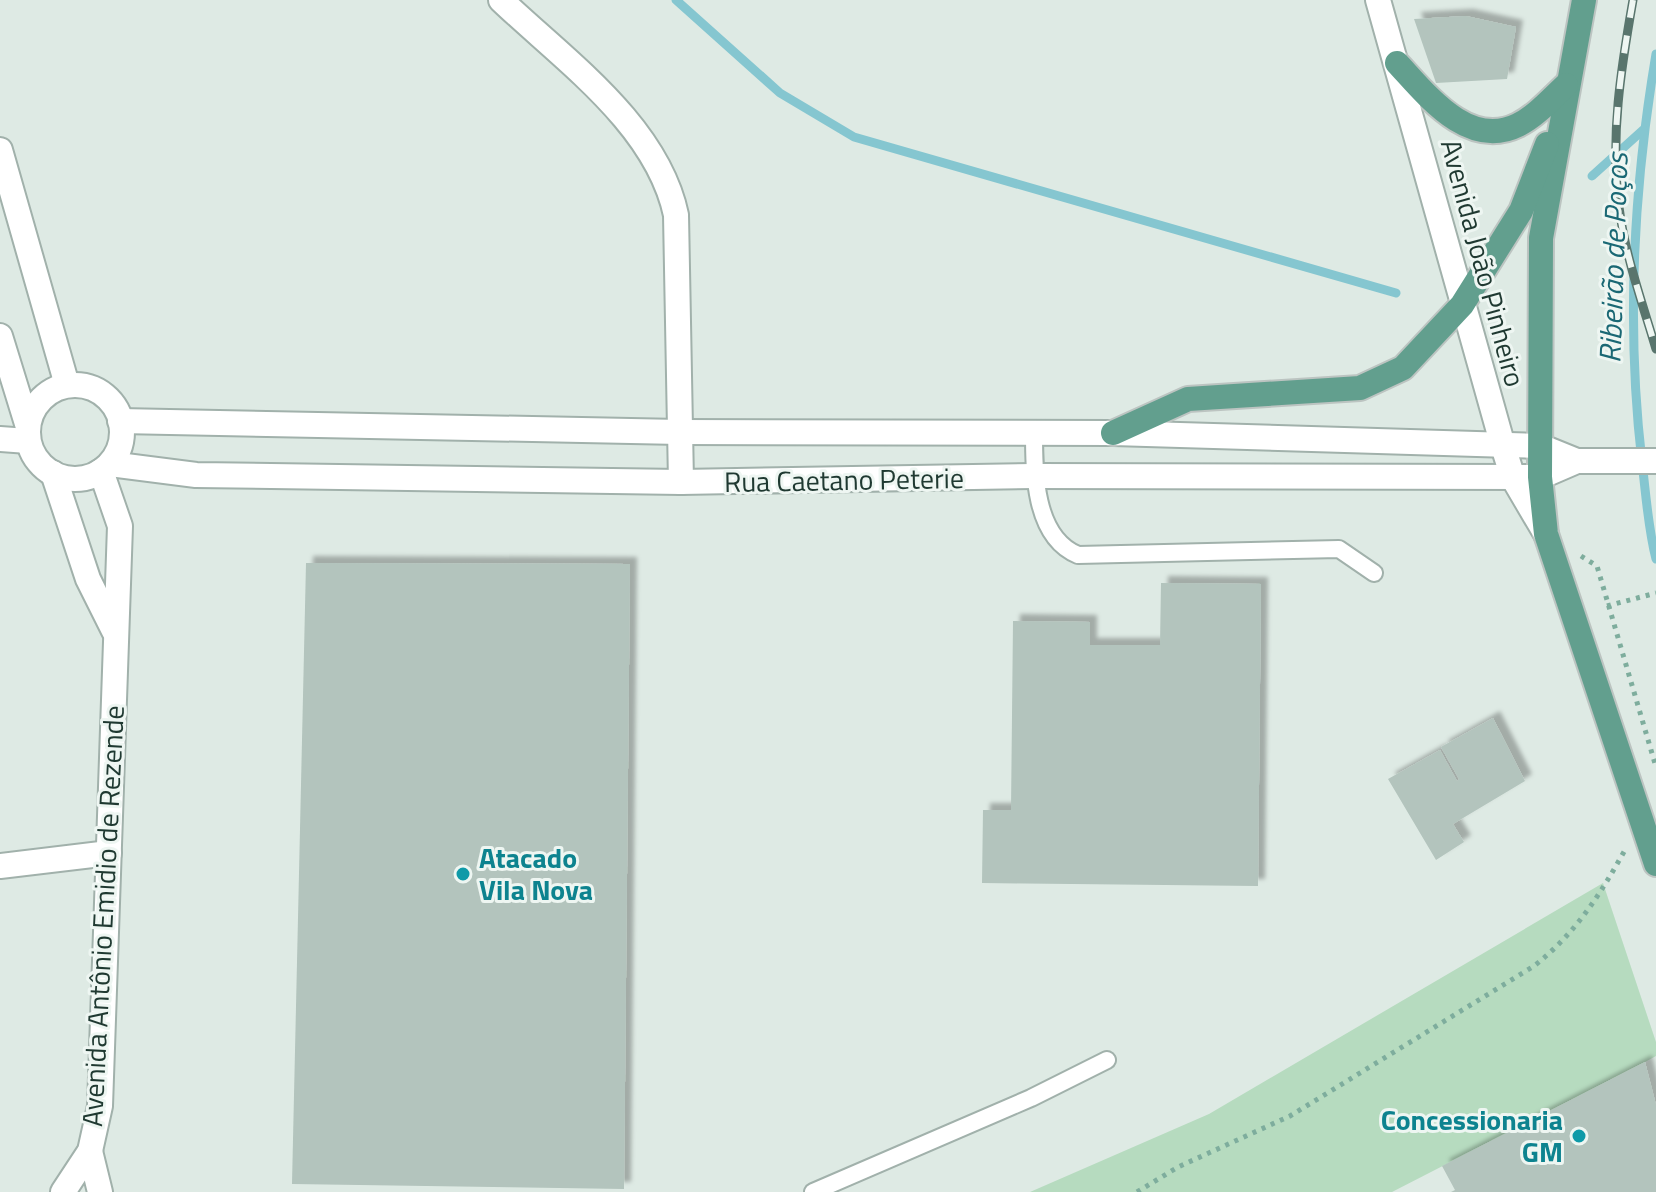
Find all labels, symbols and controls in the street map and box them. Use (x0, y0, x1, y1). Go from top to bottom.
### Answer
street label: Avenida João Pinheiro (1430, 134, 1537, 391)
water label: Ribeirão de Poços (1586, 150, 1640, 364)
street label: Rua Caetano Peterie (724, 456, 964, 503)
street label: Avenida Antônio Emidio de Rezende (70, 704, 135, 1128)
place label: Atacado Vila Nova (479, 836, 593, 911)
marker: Atacado Vila Nova (454, 865, 472, 883)
place label: Concessionaria GM (1381, 1098, 1563, 1173)
marker: Concessionaria GM (1570, 1127, 1588, 1145)

